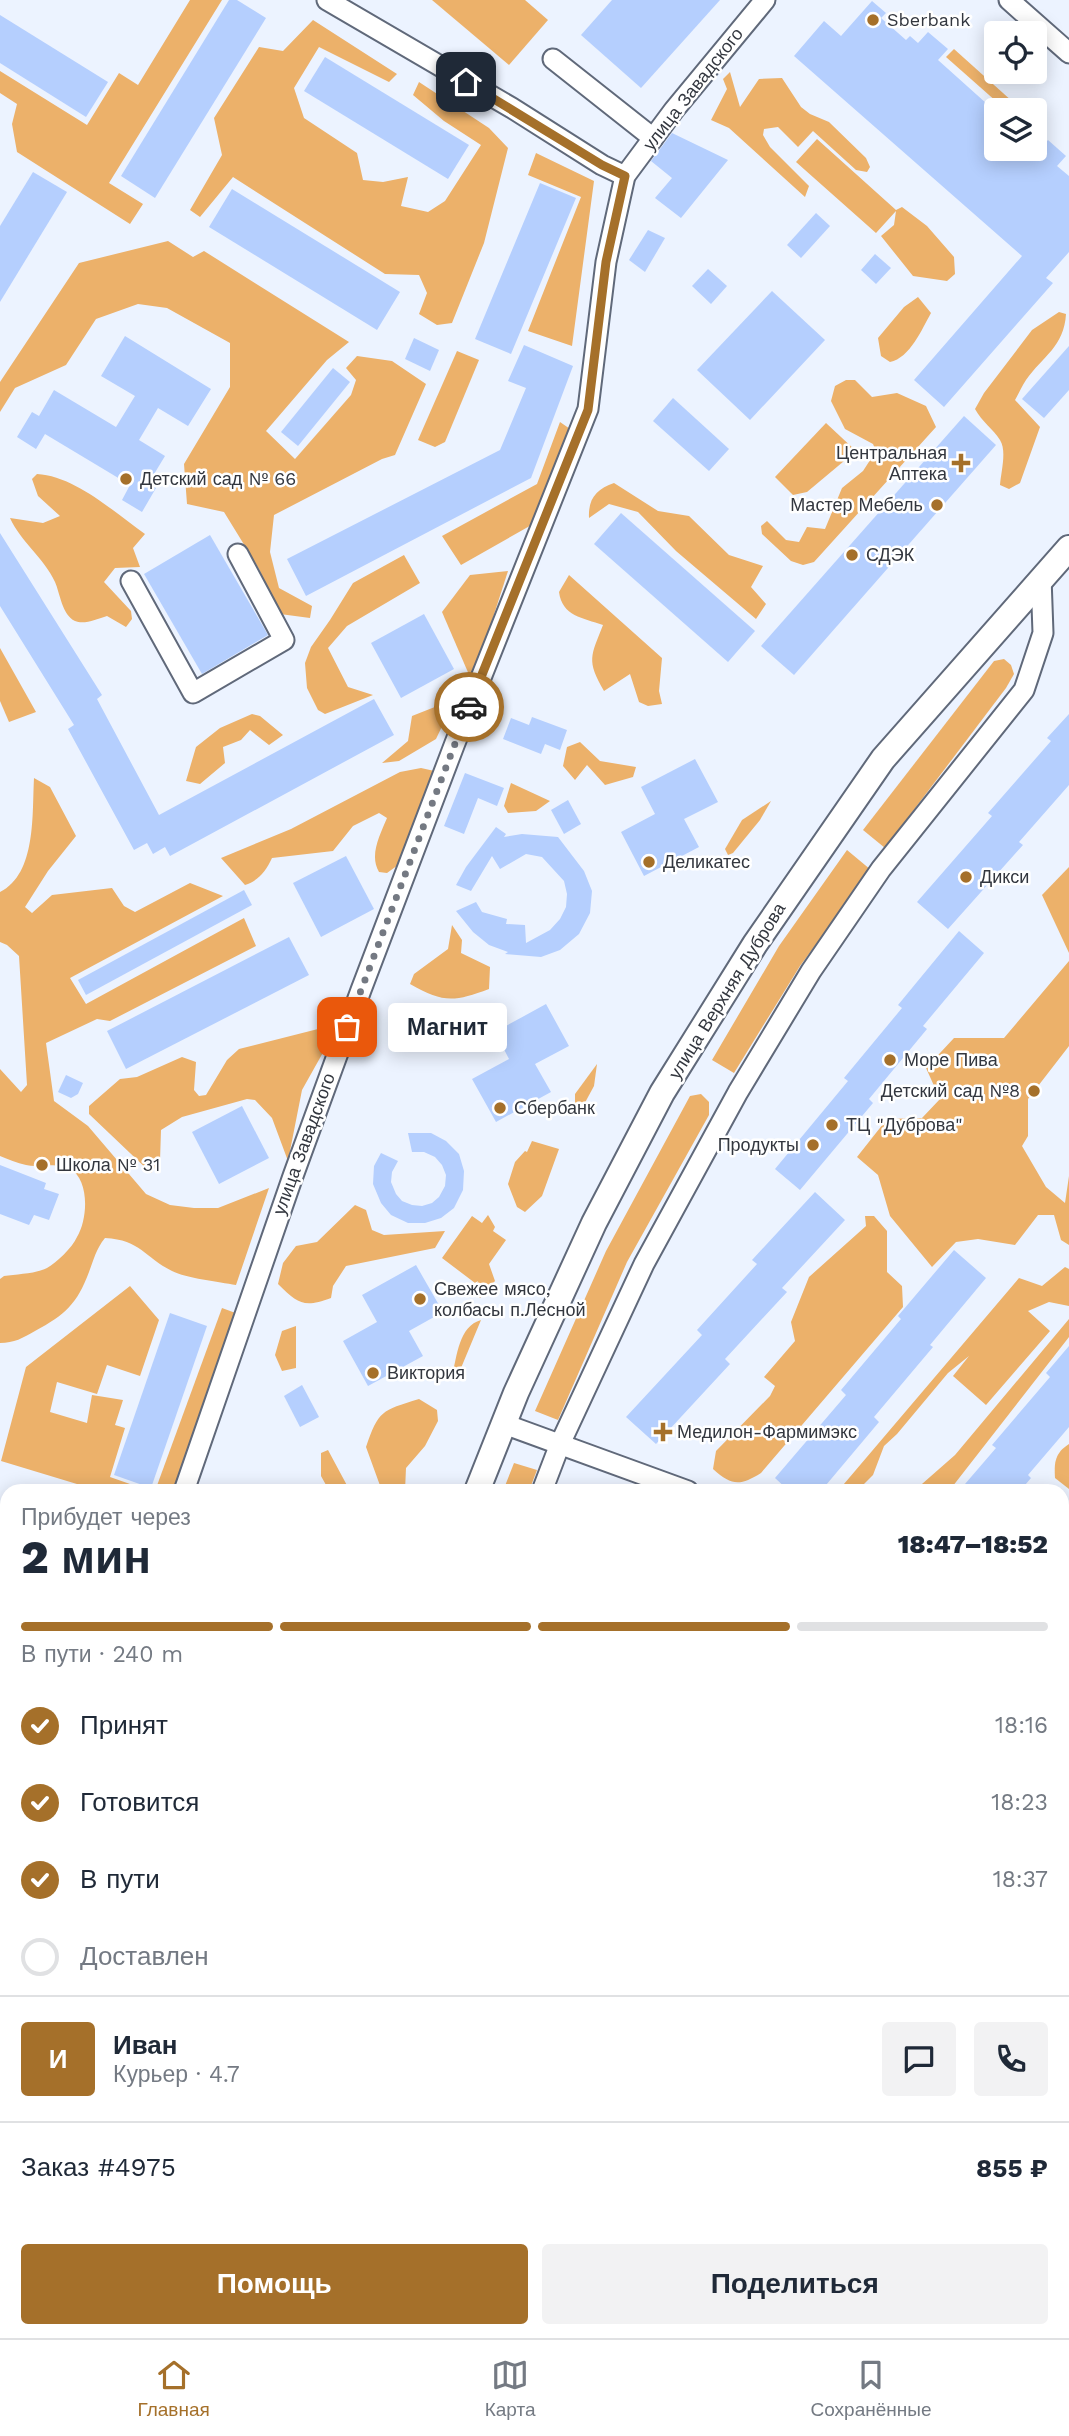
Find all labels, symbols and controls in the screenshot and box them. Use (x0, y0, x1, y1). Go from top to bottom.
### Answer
place label: Sberbank (887, 9, 970, 30)
marker: Sberbank (865, 12, 881, 28)
map controls (984, 21, 1047, 161)
button: locate (984, 21, 1047, 84)
street label: улица Завадского (638, 23, 747, 154)
pin (436, 52, 496, 112)
icon: home (447, 63, 485, 101)
button: layers (984, 98, 1047, 161)
place label: Центральная Аптека (836, 442, 948, 484)
marker: Центральная Аптека (953, 455, 969, 471)
place label: Детский сад № 66 (140, 468, 296, 489)
marker: Детский сад № 66 (118, 471, 134, 487)
place label: Мастер Мебель (790, 494, 923, 515)
marker: Мастер Мебель (929, 497, 945, 513)
place label: СДЭК (866, 544, 915, 565)
marker: СДЭК (844, 547, 860, 563)
courier (434, 672, 504, 742)
icon: car (450, 688, 488, 726)
place label: Деликатес (663, 851, 750, 872)
marker: Деликатес (641, 854, 657, 870)
place label: Дикси (980, 866, 1029, 887)
marker: Дикси (958, 869, 974, 885)
street label: улица Верхняя Дуброва (664, 898, 790, 1083)
pin (317, 997, 377, 1057)
callout: Магнит (389, 1002, 508, 1052)
icon: bag (328, 1008, 366, 1046)
text: Магнит (407, 1014, 488, 1041)
place label: Море Пива (904, 1049, 999, 1070)
marker: Море Пива (882, 1052, 898, 1068)
street label: улица Завадского (268, 1070, 339, 1218)
place label: Детский сад №8 (881, 1080, 1020, 1101)
marker: Детский сад №8 (1026, 1083, 1042, 1099)
place label: Сбербанк (514, 1097, 595, 1118)
marker: Сбербанк (492, 1100, 508, 1116)
place label: ТЦ "Дуброва" (846, 1114, 962, 1135)
marker: ТЦ "Дуброва" (824, 1117, 840, 1133)
place label: Продукты (718, 1134, 799, 1155)
marker: Продукты (805, 1137, 821, 1153)
place label: Школа № 31 (56, 1154, 160, 1175)
marker: Школа № 31 (34, 1157, 50, 1173)
place label: Свежее мясо, колбасы п.Лесной (434, 1278, 586, 1320)
marker: Свежее мясо, колбасы п.Лесной (412, 1291, 428, 1307)
place label: Виктория (387, 1362, 465, 1383)
marker: Виктория (365, 1365, 381, 1381)
place label: Медилон-Фармимэкс (677, 1421, 857, 1442)
marker: Медилон-Фармимэкс (655, 1424, 671, 1440)
text: Прибудет через (21, 1504, 191, 1531)
text: 18:47–18:52 (898, 1529, 1048, 1559)
text: 2 мин (21, 1530, 151, 1584)
text: В пути · 240 m (21, 1641, 183, 1668)
icon: check (21, 1707, 59, 1745)
text: Принят (80, 1710, 168, 1740)
text: 18:16 (995, 1712, 1048, 1739)
icon: check (21, 1784, 59, 1822)
text: Готовится (80, 1787, 199, 1817)
text: 18:23 (991, 1789, 1048, 1816)
icon: check (21, 1861, 59, 1899)
text: В пути (80, 1864, 160, 1894)
text: 18:37 (993, 1866, 1048, 1893)
text: Доставлен (80, 1941, 209, 1971)
button: chat (882, 2022, 956, 2096)
button: phone (974, 2022, 1048, 2096)
text: Иван (113, 2030, 178, 2060)
text: И (49, 2044, 67, 2074)
text: Курьер · 4.7 (113, 2061, 240, 2088)
text: Заказ #4975 (21, 2152, 176, 2182)
text: 855 ₽ (976, 2153, 1048, 2183)
button: Помощь (21, 2244, 528, 2324)
button: Поделиться (542, 2244, 1048, 2324)
tab: Главная (137, 2356, 210, 2421)
tab: Карта (485, 2356, 536, 2421)
tab: Сохранённые (811, 2356, 932, 2421)

